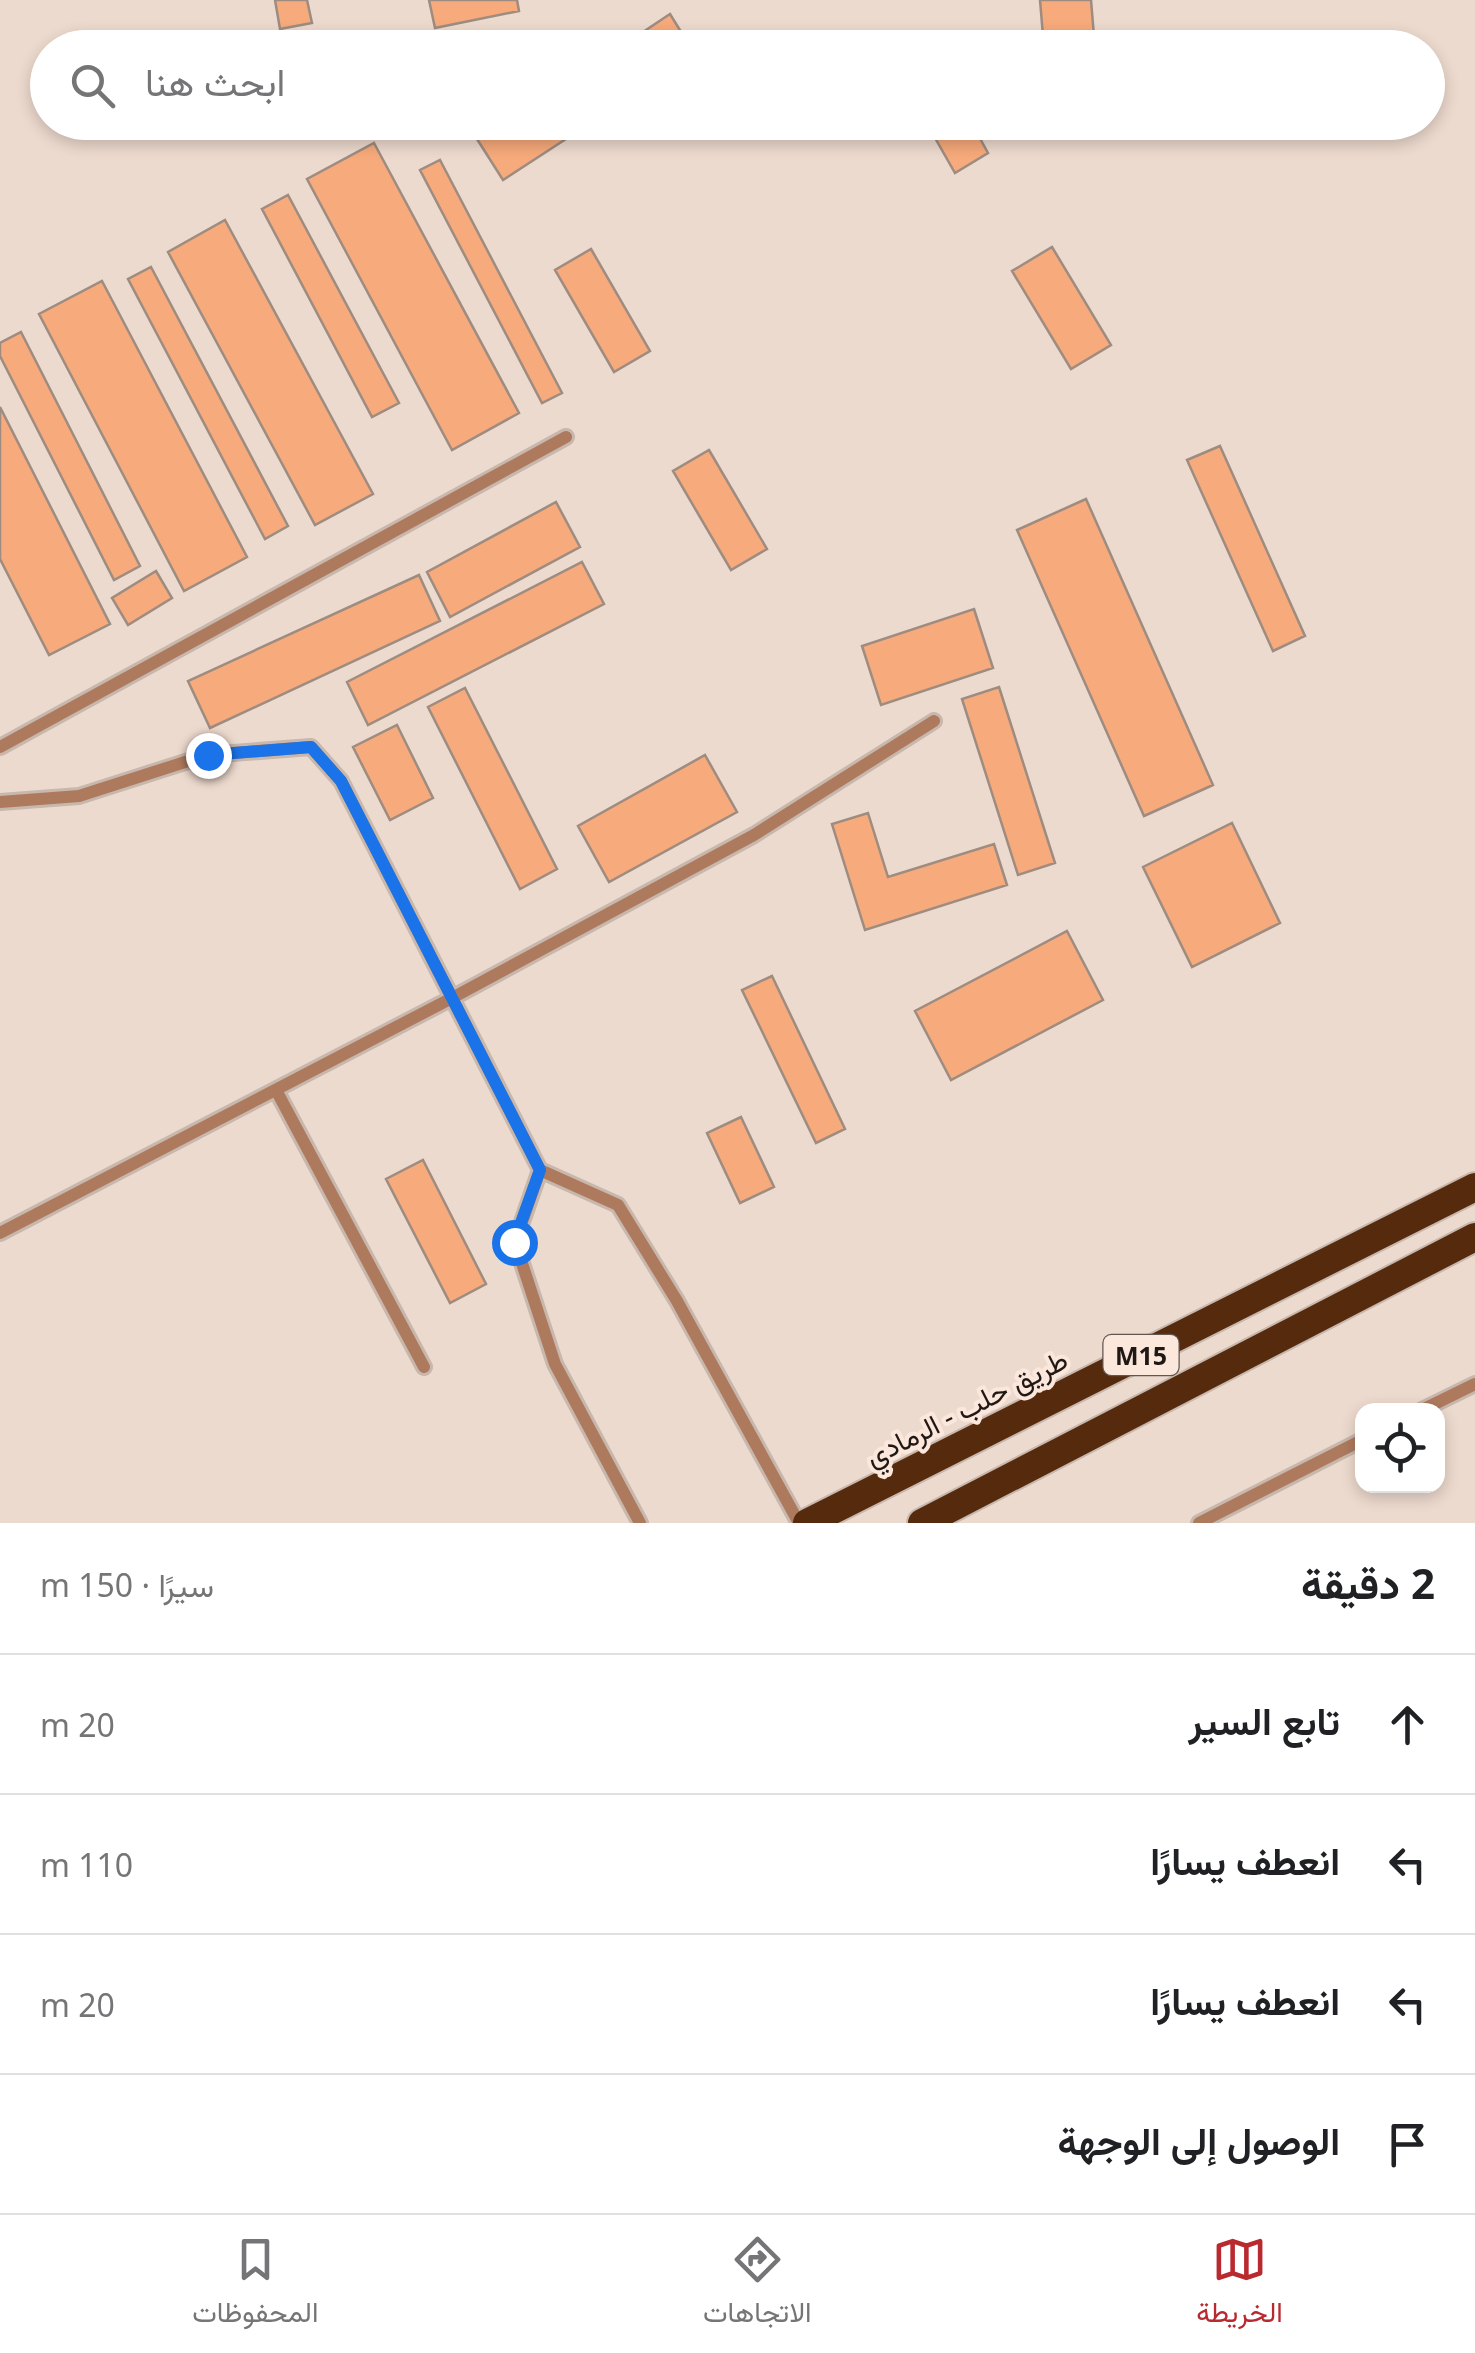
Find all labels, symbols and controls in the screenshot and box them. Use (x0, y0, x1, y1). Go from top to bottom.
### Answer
search box (30, 30, 1445, 140)
text: ابحث هنا (145, 55, 285, 107)
icon: search (65, 58, 120, 113)
route end (186, 733, 232, 779)
route start (492, 1220, 538, 1266)
road number: M15 (1104, 1335, 1178, 1375)
street label: طريق حلب - الرمادي (858, 1340, 1076, 1479)
map controls (1355, 1403, 1445, 1493)
button: locate (1355, 1403, 1445, 1493)
text: 2 دقيقة (1301, 1554, 1435, 1611)
text: سيرًا · 150 m (40, 1563, 214, 1606)
text: تابع السير (1188, 1694, 1340, 1746)
icon: ahead (1380, 1697, 1435, 1752)
text: 20 m (40, 1703, 115, 1746)
text: انعطف يسارًا (1150, 1834, 1340, 1886)
icon: left (1380, 1837, 1435, 1892)
text: 110 m (40, 1843, 133, 1886)
text: انعطف يسارًا (1150, 1974, 1340, 2026)
icon: left (1380, 1977, 1435, 2032)
text: 20 m (40, 1983, 115, 2026)
text: الوصول إلى الوجهة (1058, 2114, 1340, 2166)
icon: arrive (1380, 2117, 1435, 2172)
tab: المحفوظات (192, 2232, 318, 2337)
tab: الاتجاهات (703, 2232, 812, 2337)
tab: الخريطة (1196, 2232, 1283, 2337)

